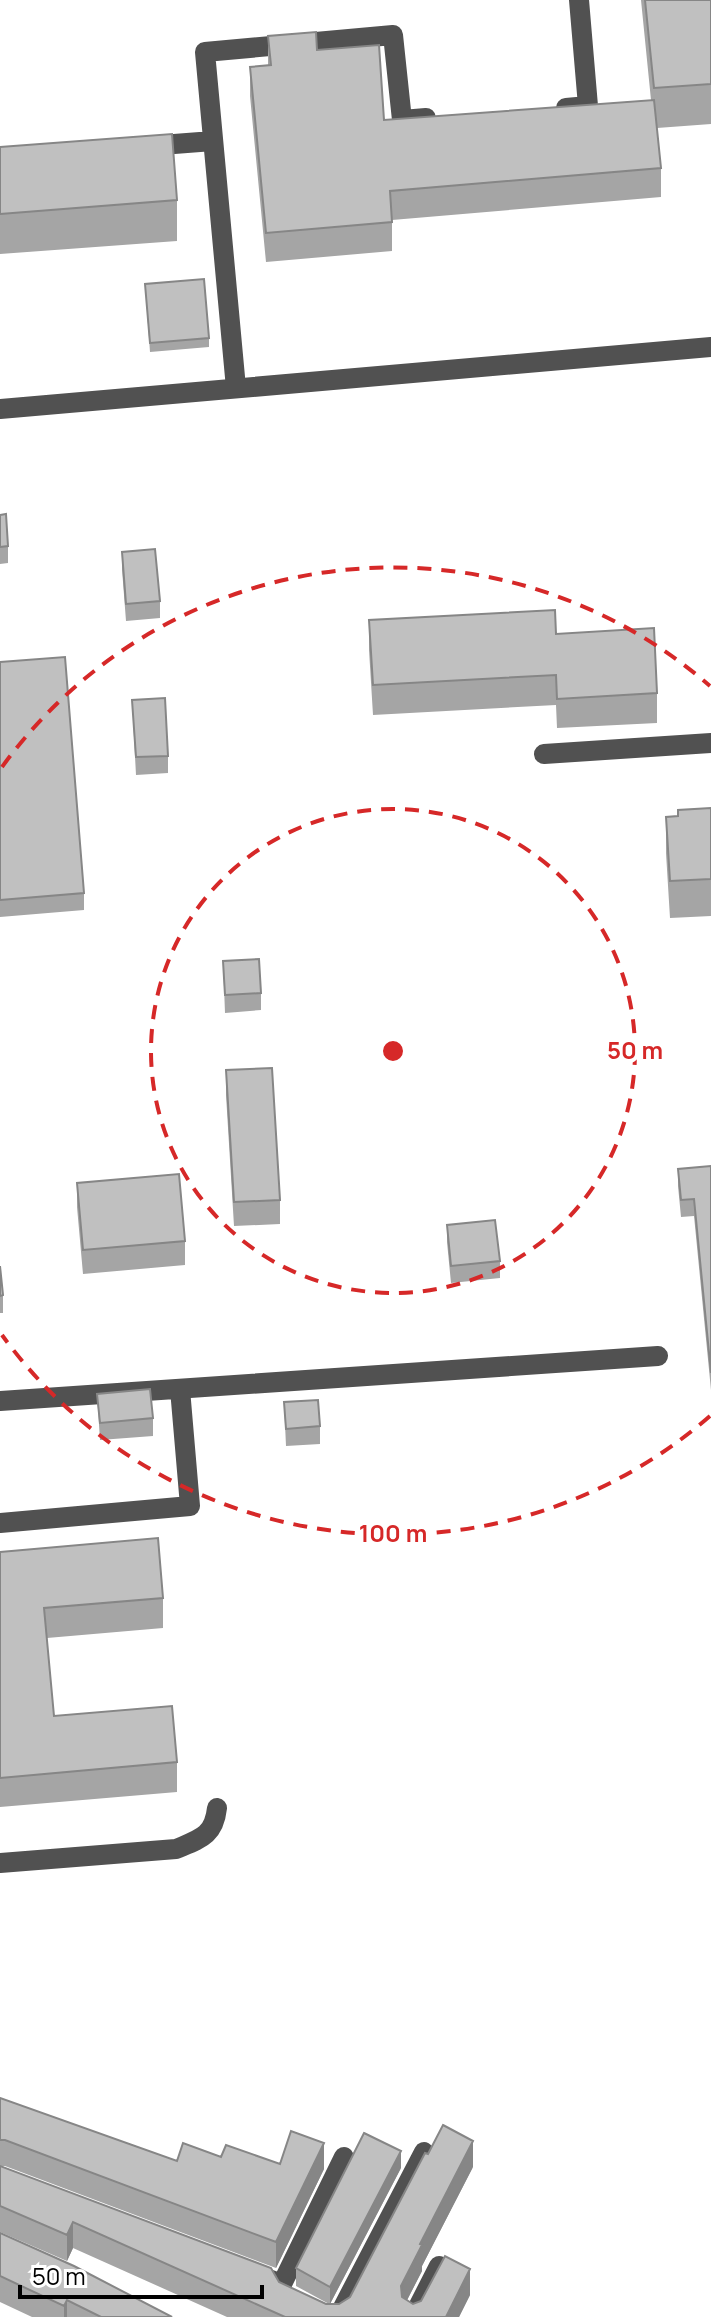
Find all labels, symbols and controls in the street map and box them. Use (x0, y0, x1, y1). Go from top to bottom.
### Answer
text: 50 m (607, 1033, 663, 1066)
centre of rings (379, 1037, 407, 1065)
text: 100 m (359, 1516, 427, 1549)
scale bar (20, 2249, 262, 2299)
text: 50 m (32, 2259, 86, 2292)

